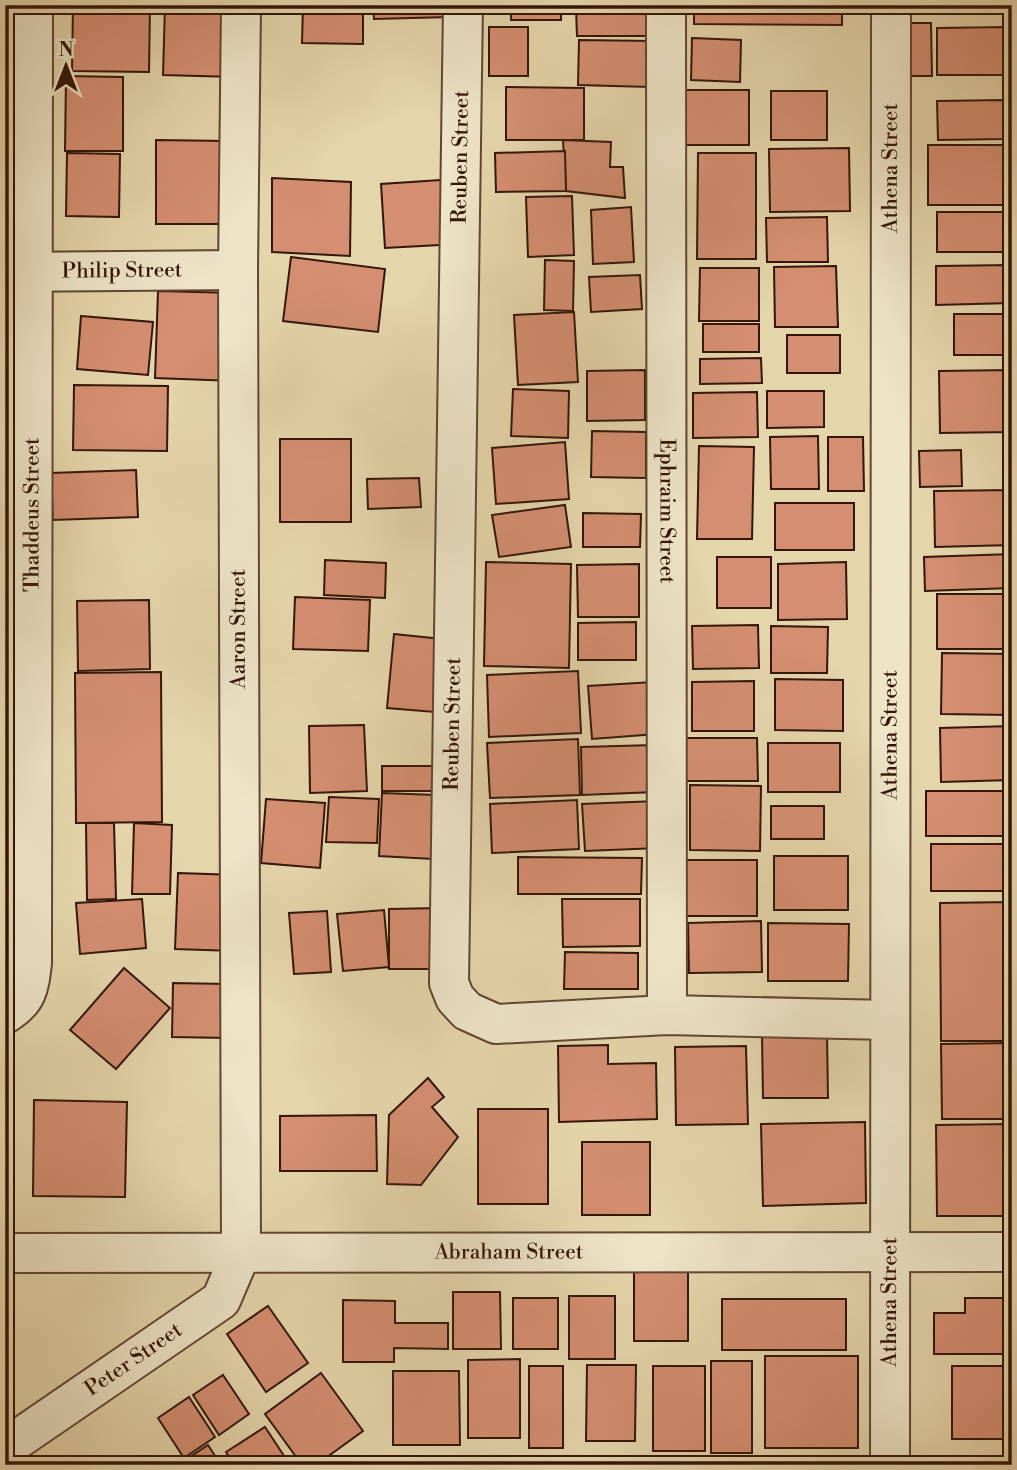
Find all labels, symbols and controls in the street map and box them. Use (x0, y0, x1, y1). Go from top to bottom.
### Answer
north arrow (32, 32, 102, 102)
text: N (58, 38, 74, 62)
street label: Reuben Street (447, 90, 475, 224)
street label: Athena Street (878, 103, 904, 234)
street label: Philip Street (62, 257, 183, 285)
street label: Thaddeus Street (19, 437, 46, 592)
street label: Ephraim Street (653, 438, 680, 584)
street label: Aaron Street (226, 568, 252, 690)
street label: Reuben Street (439, 657, 467, 791)
street label: Athena Street (877, 670, 904, 801)
street label: Athena Street (877, 1237, 903, 1368)
street label: Abraham Street (434, 1239, 584, 1266)
street label: Peter Street (80, 1317, 188, 1402)

